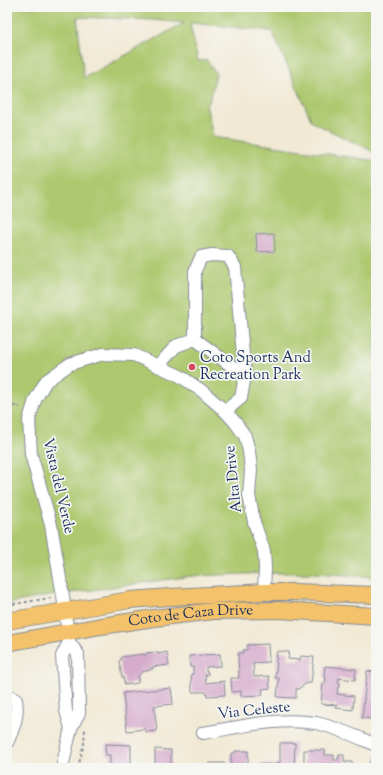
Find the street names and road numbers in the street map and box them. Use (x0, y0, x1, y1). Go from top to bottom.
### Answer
street label: Vista del Verde (37, 436, 79, 536)
street label: Alta Drive (220, 444, 248, 514)
street label: Coto de Caza Drive (127, 600, 253, 632)
street label: Via Celeste (216, 697, 292, 725)

